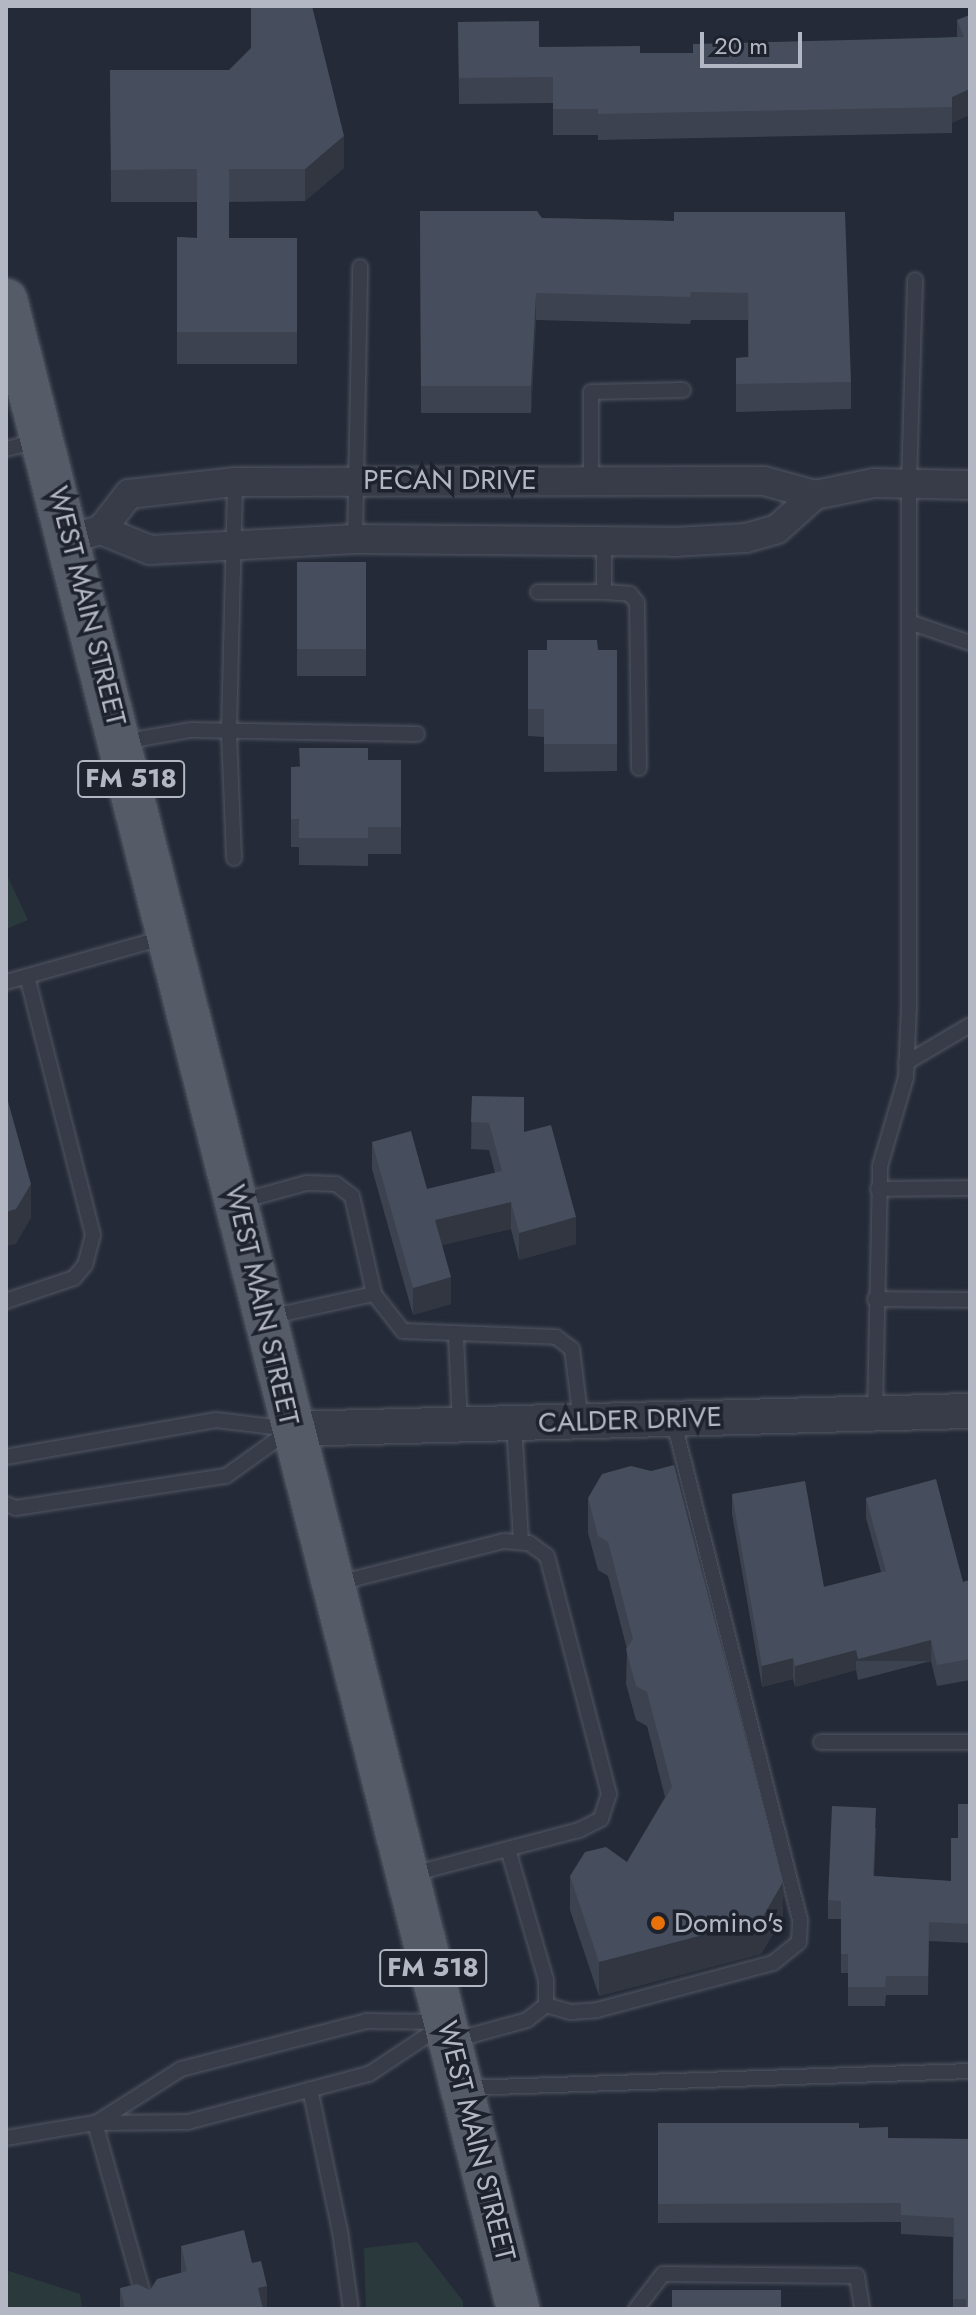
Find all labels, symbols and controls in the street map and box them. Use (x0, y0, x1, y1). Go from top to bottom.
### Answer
scale bar (704, 16, 806, 66)
text: 20 m (714, 28, 768, 63)
street label: PECAN DRIVE (363, 463, 537, 497)
street label: WEST MAIN STREET (41, 483, 133, 729)
road number: FM 518 (77, 757, 185, 801)
street label: WEST MAIN STREET (218, 1181, 306, 1429)
street label: CALDER DRIVE (538, 1400, 722, 1440)
place label: Domino's (674, 1906, 783, 1940)
marker: Domino's (649, 1914, 667, 1932)
road number: FM 518 (379, 1946, 487, 1990)
street label: WEST MAIN STREET (430, 2018, 522, 2264)

